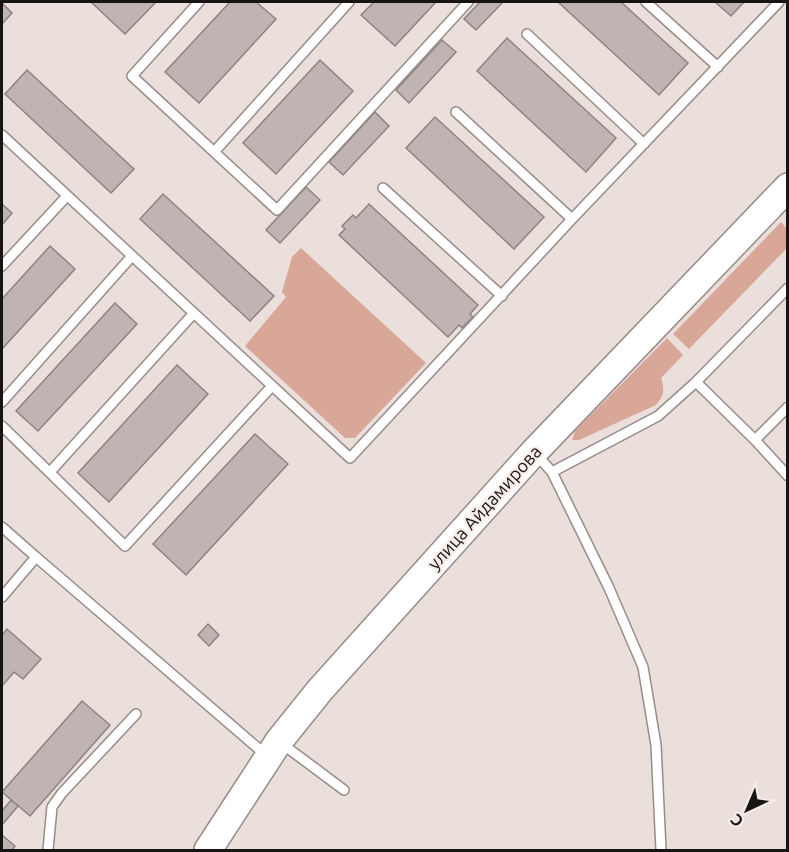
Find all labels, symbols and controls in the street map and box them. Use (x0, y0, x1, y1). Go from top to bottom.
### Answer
street label: улица Айдамирова (423, 441, 545, 573)
north arrow (717, 780, 777, 840)
text: С (727, 811, 747, 831)

